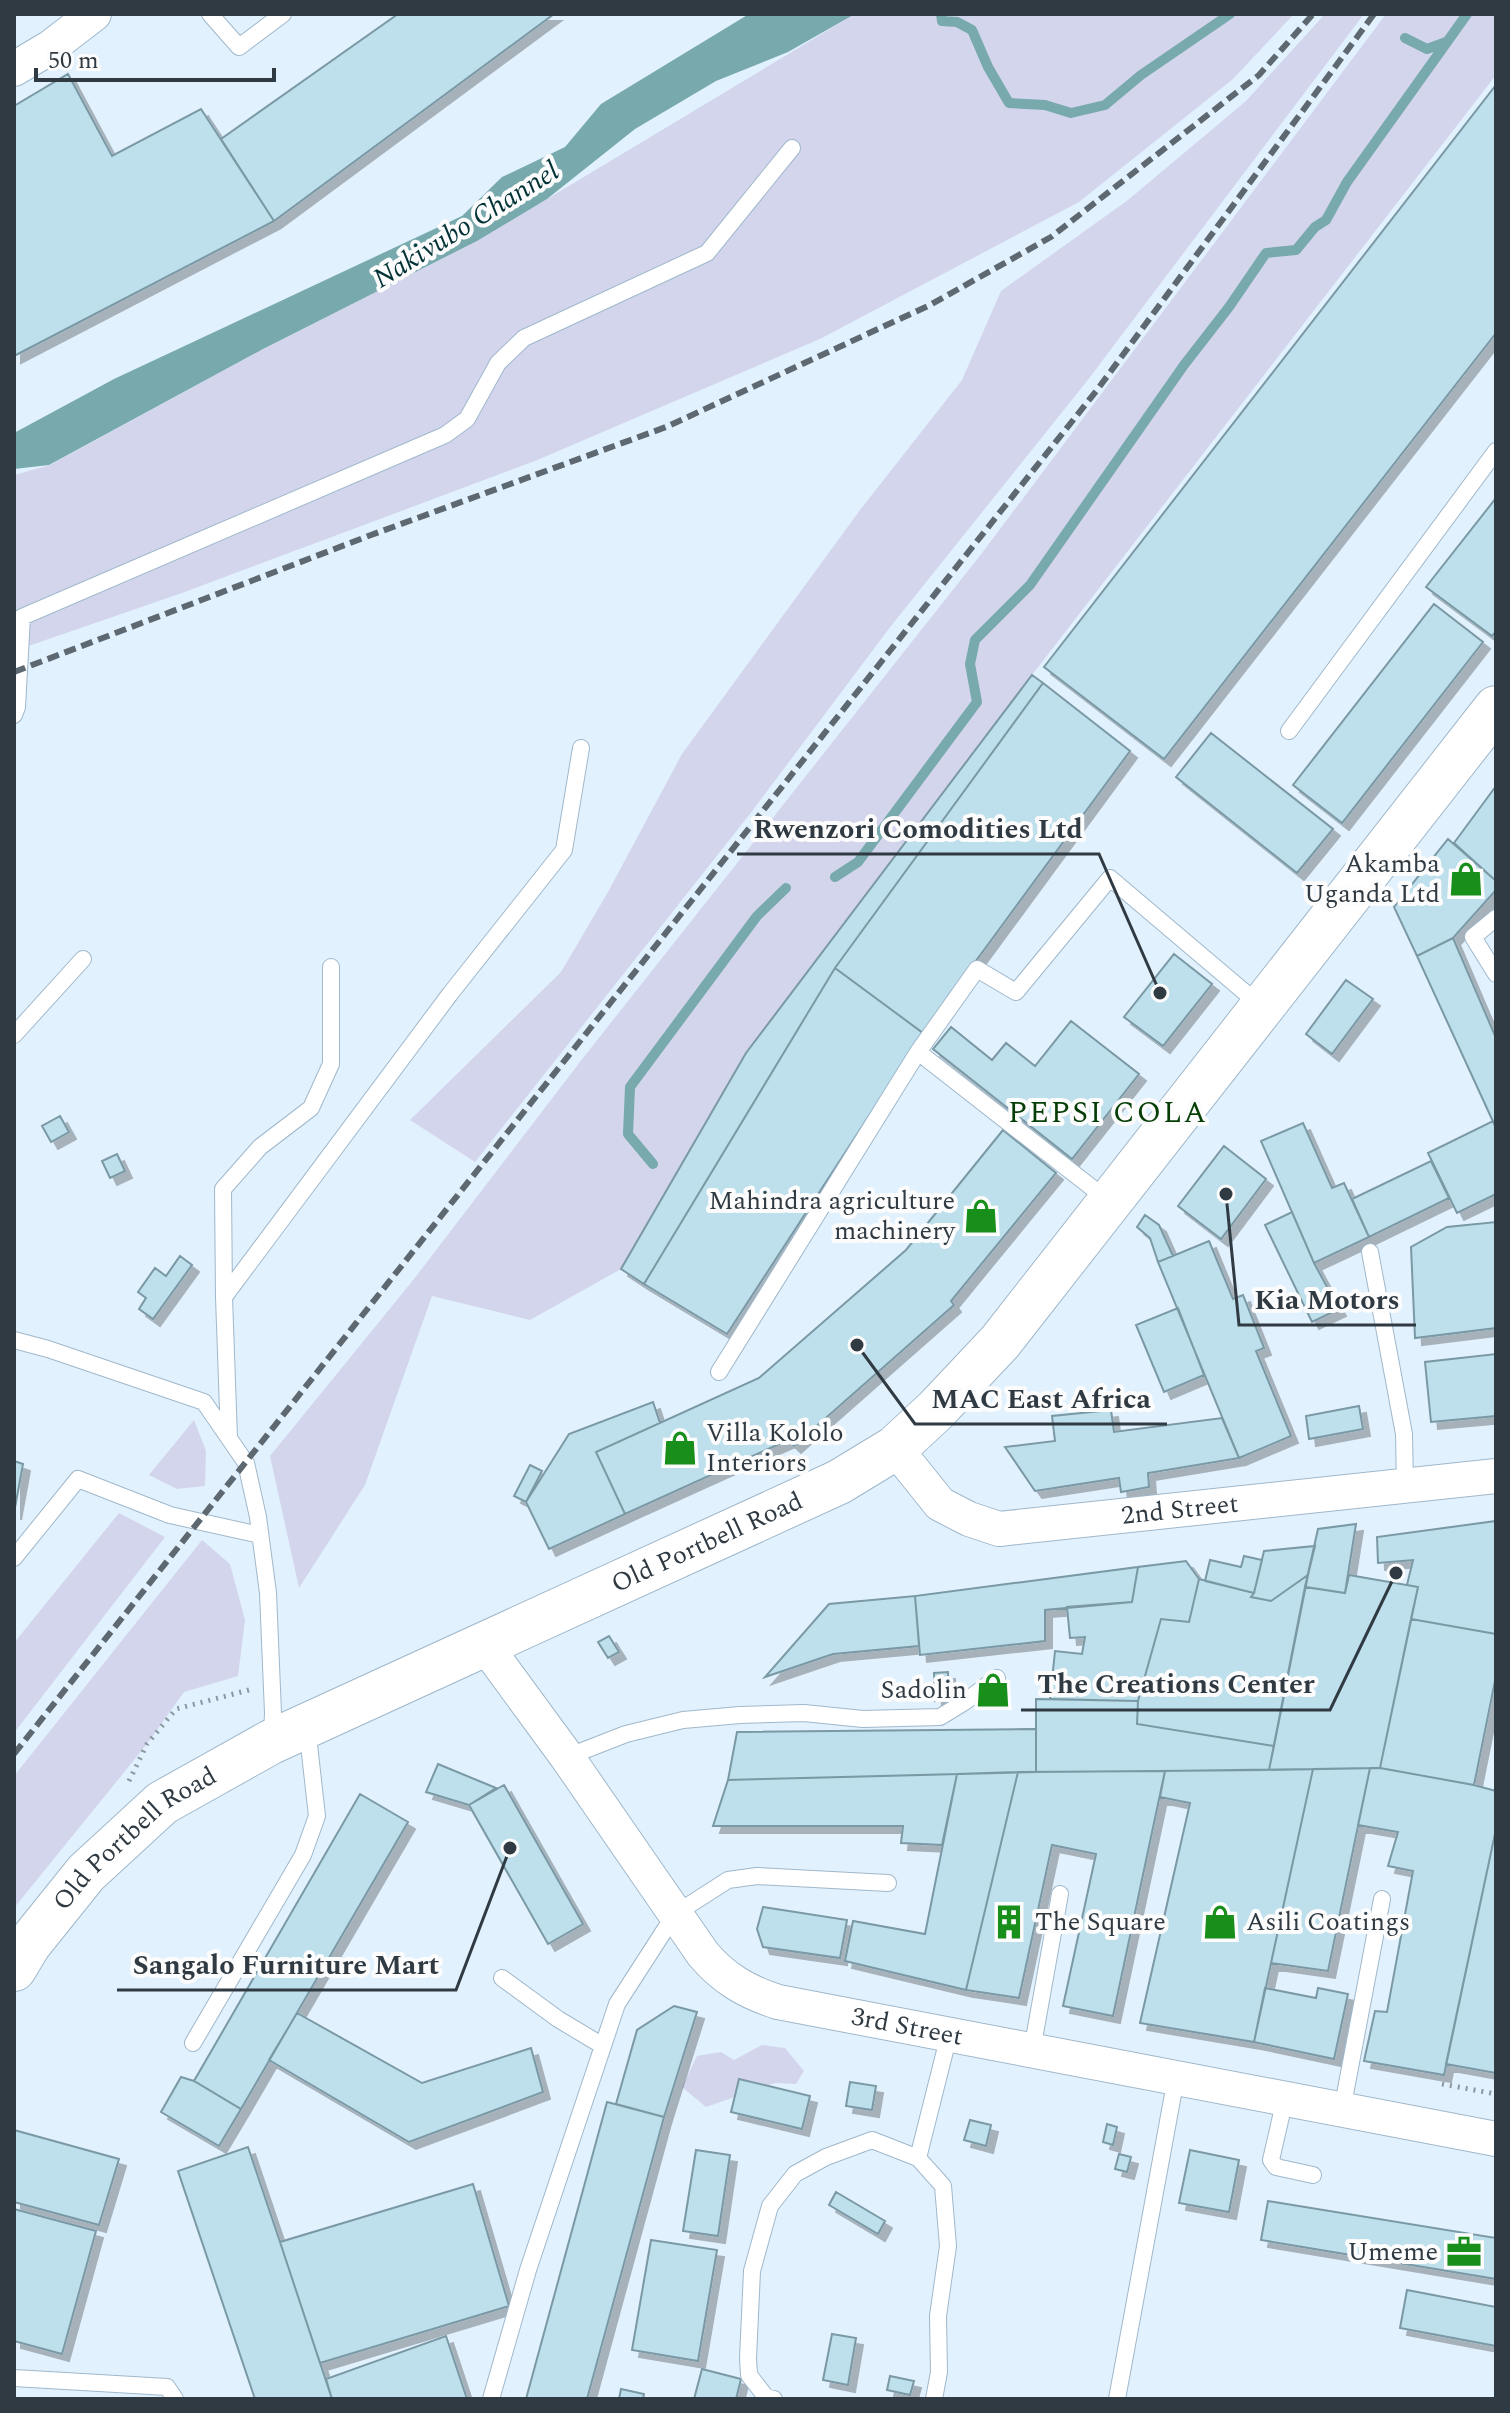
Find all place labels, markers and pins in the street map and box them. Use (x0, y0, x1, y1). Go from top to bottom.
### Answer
callout: Rwenzori Comodities Ltd (737, 802, 1099, 854)
place label: Akamba Uganda Ltd (1304, 844, 1440, 914)
shop icon: Akamba Uganda Ltd (1447, 860, 1485, 898)
place label: Mahindra agriculture machinery (709, 1181, 957, 1251)
shop icon: Mahindra agriculture machinery (962, 1197, 1000, 1235)
callout: Kia Motors (1239, 1273, 1416, 1325)
callout: MAC East Africa (915, 1372, 1167, 1424)
place label: Villa Kololo Interiors (706, 1413, 843, 1483)
shop icon: Villa Kololo Interiors (661, 1429, 699, 1467)
callout: The Creations Center (1021, 1658, 1330, 1710)
place label: Sadolin (880, 1670, 967, 1710)
shop icon: Sadolin (974, 1671, 1012, 1709)
place label: The Square (1035, 1902, 1166, 1942)
place label: Asili Coatings (1246, 1902, 1410, 1942)
building icon: The Square (990, 1903, 1028, 1941)
shop icon: Asili Coatings (1201, 1903, 1239, 1941)
callout: Sangalo Furniture Mart (117, 1938, 456, 1990)
place label: Umeme (1348, 2232, 1438, 2272)
office icon: Umeme (1445, 2233, 1483, 2271)

